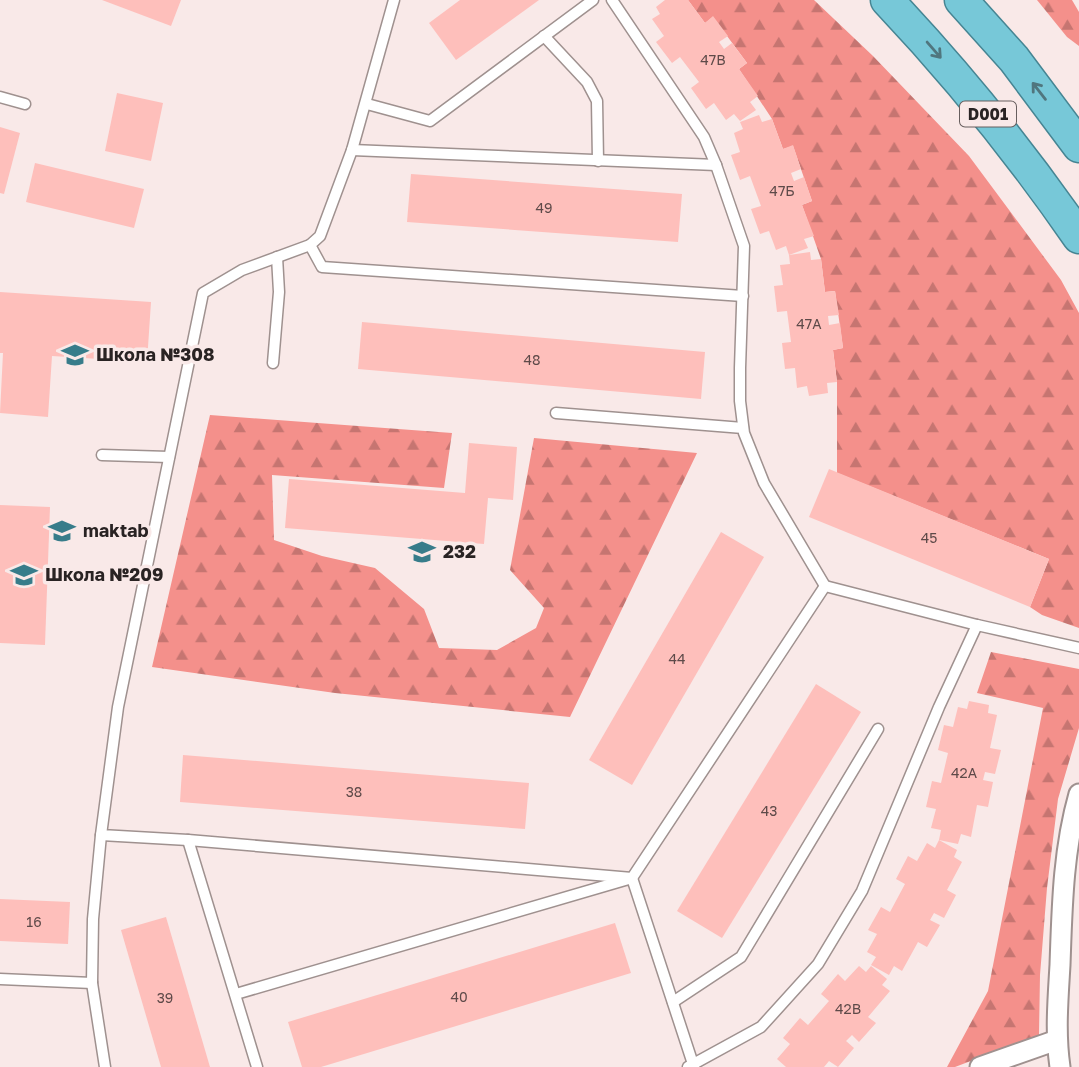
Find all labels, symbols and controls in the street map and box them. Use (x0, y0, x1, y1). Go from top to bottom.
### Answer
one-way arrow (926, 41, 942, 59)
house number: 47В (700, 51, 726, 68)
one-way arrow (1031, 83, 1046, 101)
road number: D001 (960, 102, 1016, 126)
house number: 47Б (769, 182, 795, 199)
house number: 49 (535, 199, 553, 216)
house number: 47А (796, 315, 822, 332)
school or university icon: Школа №308 (60, 340, 90, 370)
place label: Школа №308 (96, 343, 215, 365)
house number: 48 (523, 351, 541, 368)
school or university icon: maktab (47, 516, 77, 546)
place label: maktab (83, 519, 149, 541)
house number: 45 (921, 529, 937, 546)
school or university icon: 232 (407, 537, 437, 567)
place label: 232 (443, 540, 476, 562)
school or university icon: Школа №209 (9, 560, 39, 590)
place label: Школа №209 (45, 563, 163, 585)
house number: 44 (668, 650, 686, 667)
house number: 42А (951, 764, 978, 781)
house number: 38 (346, 783, 362, 800)
house number: 43 (761, 802, 777, 819)
house number: 16 (26, 913, 42, 930)
house number: 40 (450, 988, 468, 1005)
house number: 39 (157, 989, 173, 1006)
house number: 42В (835, 1000, 861, 1017)

